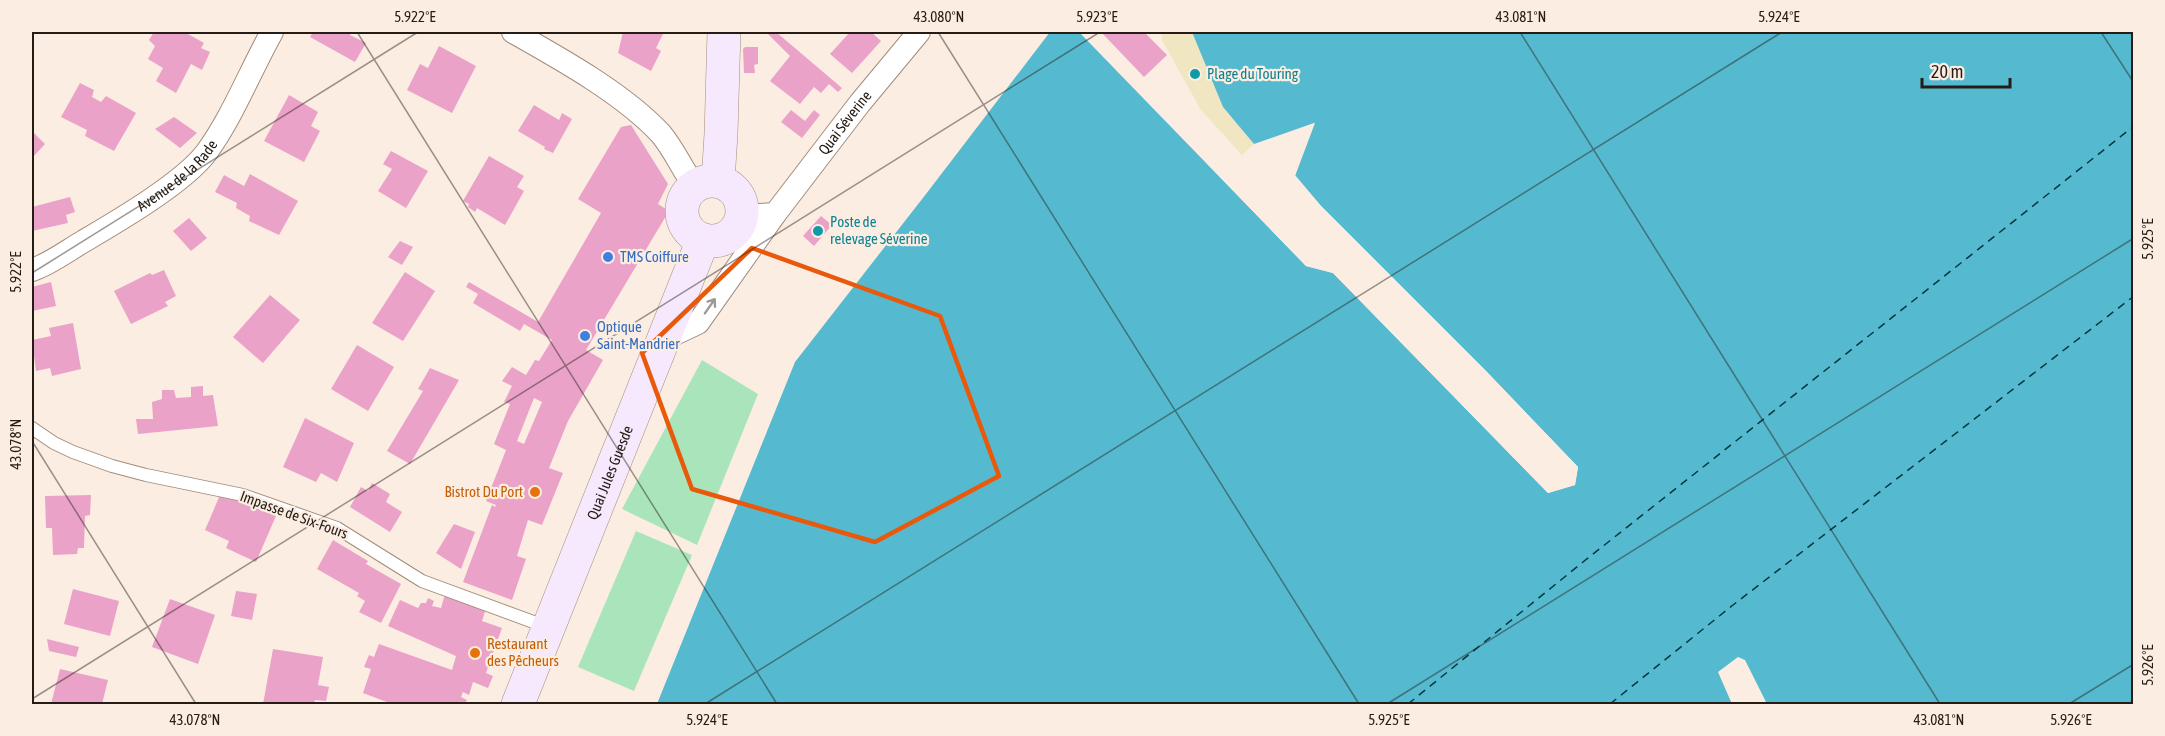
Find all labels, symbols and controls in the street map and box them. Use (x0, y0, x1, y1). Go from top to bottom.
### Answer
text: 5.922°E (394, 8, 436, 25)
text: 43.080°N (914, 8, 964, 25)
text: 5.923°E (1076, 8, 1118, 25)
text: 43.081°N (1496, 8, 1546, 25)
text: 5.924°E (1758, 8, 1800, 25)
scale bar (1922, 51, 2010, 89)
text: 20 m (1931, 61, 1963, 82)
place label: Plage du Touring (1207, 65, 1299, 82)
marker: Plage du Touring (1188, 67, 1202, 81)
street label: Quai Séverine (815, 87, 875, 158)
street label: Avenue de la Rade (134, 137, 221, 215)
place label: Poste de relevage Séverine (830, 213, 928, 247)
text: 5.925°E (2139, 218, 2156, 260)
marker: Poste de relevage Séverine (811, 224, 825, 238)
place label: TMS Coiffure (620, 248, 689, 265)
marker: TMS Coiffure (601, 250, 615, 264)
text: 5.922°E (7, 251, 24, 293)
one-way arrow (704, 298, 716, 314)
place label: Optique Saint-Mandrier (597, 318, 680, 352)
marker: Optique Saint-Mandrier (578, 329, 592, 343)
text: 43.078°N (7, 419, 24, 469)
street label: Quai Jules Guesde (583, 423, 636, 522)
place label: Bistrot Du Port (444, 483, 523, 500)
marker: Bistrot Du Port (528, 485, 542, 499)
street label: Impasse de Six-Fours (238, 487, 350, 542)
place label: Restaurant des Pêcheurs (487, 635, 559, 669)
text: 5.926°E (2139, 644, 2156, 686)
marker: Restaurant des Pêcheurs (468, 646, 482, 660)
text: 43.078°N (170, 711, 220, 728)
text: 5.924°E (686, 711, 728, 728)
text: 5.925°E (1368, 711, 1410, 728)
text: 43.081°N (1914, 711, 1964, 728)
text: 5.926°E (2050, 711, 2092, 728)

